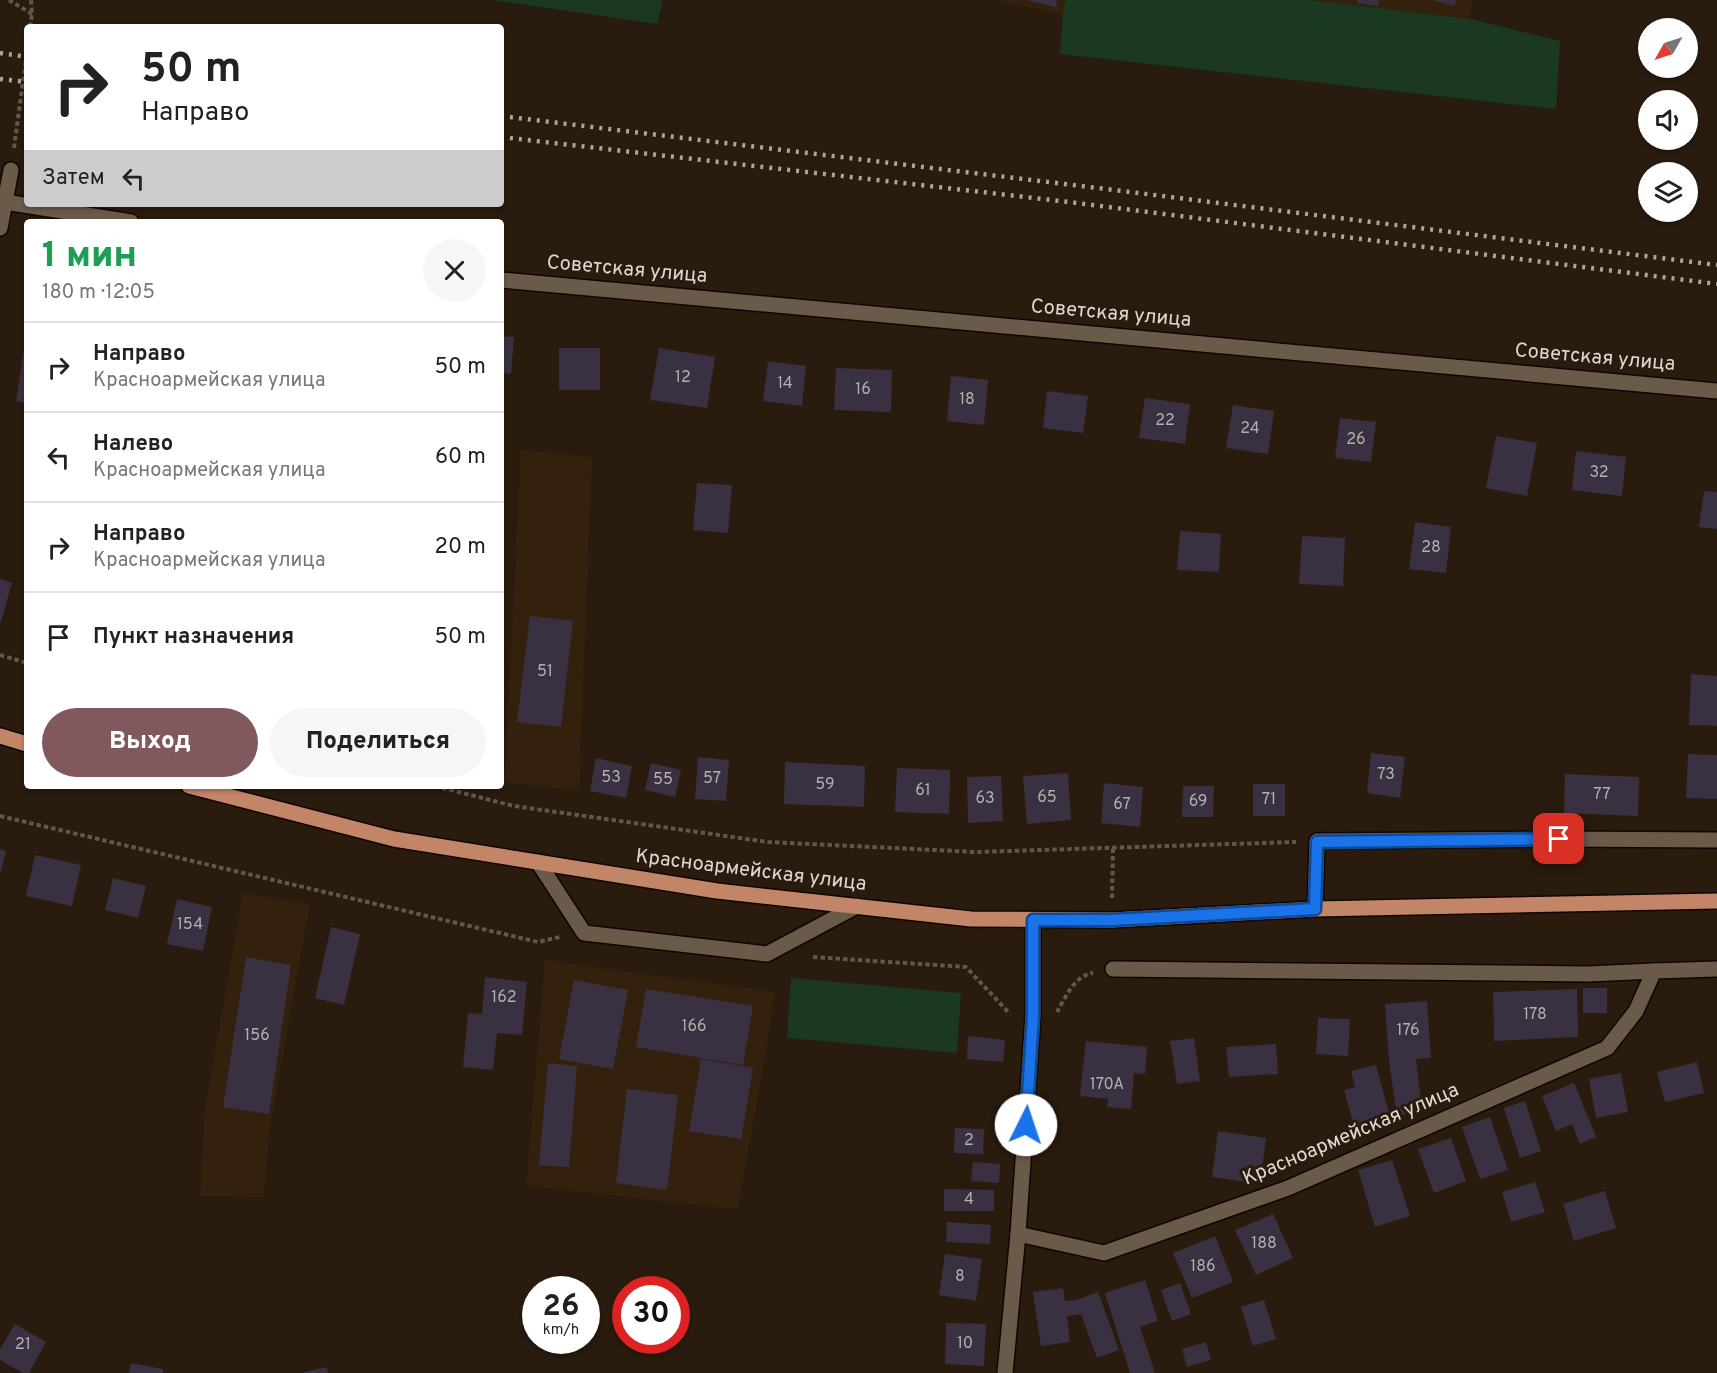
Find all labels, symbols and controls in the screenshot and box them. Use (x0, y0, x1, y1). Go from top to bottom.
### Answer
north arrow (1638, 18, 1698, 78)
map controls (1638, 18, 1698, 222)
text: 50 m (141, 44, 242, 97)
icon: right (42, 48, 120, 126)
button: sound (1638, 90, 1698, 150)
text: Направо (141, 96, 249, 130)
icon: left (117, 162, 150, 195)
button: layers (1638, 162, 1698, 222)
text: Затем (42, 165, 105, 192)
text: 1 мин (42, 234, 137, 280)
button: close (423, 239, 486, 302)
street label: Советская улица (546, 250, 708, 290)
text: 180 m · 12:05 (42, 280, 155, 306)
street label: Советская улица (1030, 294, 1192, 334)
street label: Советская улица (1514, 338, 1676, 378)
text: Направо (93, 341, 185, 368)
icon: right (42, 351, 75, 384)
text: 50 m (434, 354, 486, 381)
text: Красноармейская улица (93, 368, 325, 394)
house number: 12 (675, 368, 691, 388)
house number: 14 (777, 374, 793, 394)
house number: 16 (855, 380, 871, 400)
house number: 18 (959, 390, 975, 410)
house number: 22 (1155, 411, 1175, 431)
house number: 24 (1240, 419, 1260, 439)
house number: 26 (1346, 430, 1366, 450)
text: Налево (93, 431, 173, 458)
icon: left (42, 441, 75, 474)
text: 60 m (435, 444, 486, 471)
text: Красноармейская улица (93, 458, 325, 484)
house number: 32 (1589, 463, 1609, 483)
text: Направо (93, 521, 185, 548)
icon: right (42, 531, 75, 564)
text: 20 m (435, 534, 486, 561)
house number: 28 (1421, 538, 1441, 558)
text: Красноармейская улица (93, 548, 325, 574)
icon: arrive (42, 621, 75, 654)
text: Пункт назначения (93, 624, 294, 651)
text: 50 m (434, 624, 486, 651)
house number: 51 (537, 662, 553, 682)
button: Выход (42, 708, 258, 777)
button: Поделиться (270, 708, 486, 777)
house number: 73 (1377, 765, 1395, 785)
house number: 53 (601, 768, 621, 788)
house number: 57 (703, 769, 721, 789)
house number: 55 (653, 770, 673, 790)
house number: 59 (815, 775, 835, 795)
house number: 61 (915, 781, 931, 801)
house number: 77 (1593, 785, 1611, 805)
house number: 65 (1037, 788, 1057, 808)
house number: 63 (975, 789, 995, 809)
house number: 71 (1262, 790, 1276, 810)
house number: 69 (1189, 792, 1207, 812)
house number: 67 (1113, 795, 1131, 815)
pin (1533, 813, 1584, 864)
icon: arrive (1542, 822, 1575, 855)
street label: Красноармейская улица (634, 844, 868, 898)
house number: 154 (177, 915, 203, 935)
house number: 162 (491, 988, 517, 1008)
house number: 178 (1523, 1005, 1547, 1025)
house number: 166 (681, 1017, 707, 1037)
house number: 176 (1396, 1021, 1420, 1041)
house number: 156 (244, 1026, 270, 1046)
house number: 170А (1090, 1075, 1124, 1095)
street label: Красноармейская улица (1239, 1078, 1463, 1192)
position arrow (994, 1093, 1058, 1157)
house number: 2 (964, 1131, 974, 1151)
house number: 4 (964, 1190, 974, 1210)
house number: 188 (1251, 1234, 1277, 1254)
house number: 186 (1190, 1257, 1216, 1277)
house number: 8 (955, 1267, 965, 1287)
speed limit sign: 30 (612, 1276, 690, 1354)
text: 26 (543, 1289, 579, 1326)
text: km/h (543, 1321, 579, 1340)
house number: 10 (957, 1334, 973, 1354)
house number: 21 (15, 1335, 31, 1355)

